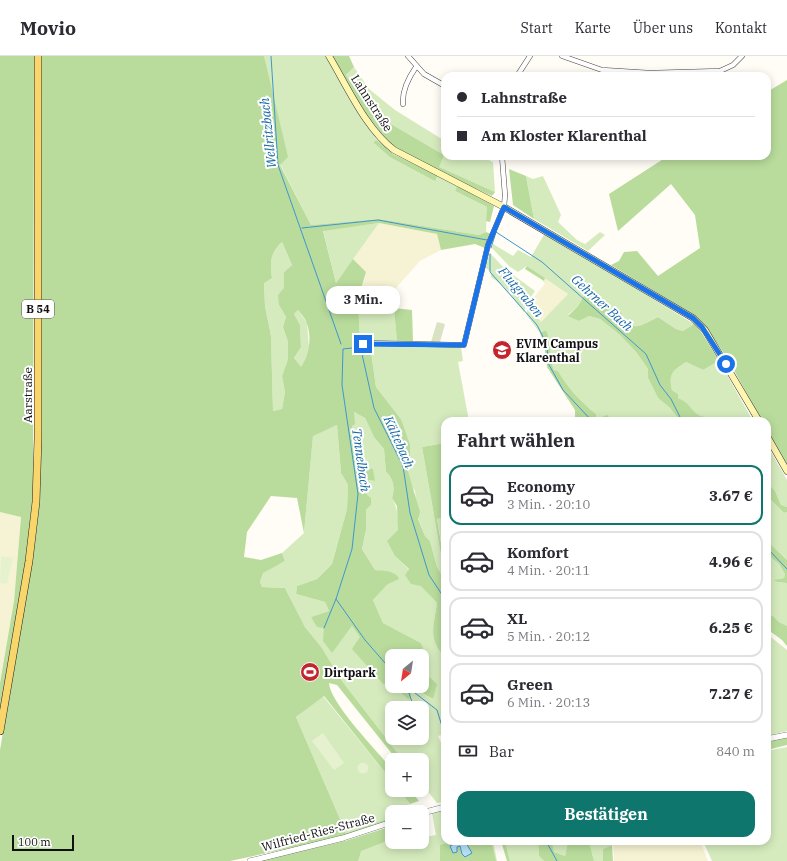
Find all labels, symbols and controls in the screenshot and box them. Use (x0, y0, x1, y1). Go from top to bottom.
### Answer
text: Movio (20, 16, 76, 40)
text: Start (521, 19, 553, 37)
text: Karte (575, 19, 611, 37)
text: Über uns (633, 19, 693, 37)
text: Kontakt (715, 19, 767, 37)
street label: Lahnstraße (348, 72, 396, 134)
text: Lahnstraße (481, 88, 567, 107)
water label: Wellritzbach (256, 97, 280, 169)
text: Am Kloster Klarenthal (481, 126, 647, 145)
water label: Flutgraben (494, 262, 548, 321)
water label: Gehrner Bach (568, 271, 636, 335)
callout: 3 Min. (326, 286, 400, 314)
text: 3 Min. (343, 291, 383, 308)
road number: B 54 (22, 300, 54, 318)
route end (354, 335, 372, 353)
place label: EVIM Campus Klarenthal (516, 336, 598, 365)
school or university icon: EVIM Campus Klarenthal (491, 339, 513, 361)
route start (717, 355, 735, 373)
street label: Aarstraße (20, 367, 35, 423)
water label: Kältebach (379, 412, 418, 471)
water label: Tennelbach (348, 427, 374, 493)
text: Fahrt wählen (457, 429, 575, 452)
icon: car (459, 477, 495, 513)
text: Economy (507, 477, 575, 496)
text: 3.67 € (709, 486, 753, 505)
text: 3 Min. · 20:10 (507, 496, 590, 513)
icon: car (459, 543, 495, 579)
text: Komfort (507, 543, 569, 562)
text: 4.96 € (709, 552, 753, 571)
text: 4 Min. · 20:11 (507, 562, 590, 579)
icon: car (459, 609, 495, 645)
text: XL (507, 609, 527, 628)
text: 6.25 € (709, 618, 753, 637)
text: 5 Min. · 20:12 (507, 628, 590, 645)
north arrow (385, 649, 429, 693)
map controls (385, 649, 429, 849)
sports icon: Dirtpark (299, 661, 321, 683)
place label: Dirtpark (324, 665, 376, 680)
icon: car (459, 675, 495, 711)
text: Green (507, 675, 553, 694)
text: 7.27 € (709, 684, 753, 703)
text: 6 Min. · 20:13 (507, 694, 590, 711)
button: layers (385, 701, 429, 745)
icon: cash (457, 740, 479, 762)
text: Bar (489, 742, 514, 761)
text: 840 m (716, 743, 755, 760)
button: + (385, 753, 429, 797)
button: Bestätigen (457, 791, 755, 837)
button: − (385, 805, 429, 849)
street label: Wilfried-Ries-Straße (260, 810, 376, 854)
scale bar (12, 833, 74, 852)
text: 100 m (18, 835, 51, 849)

